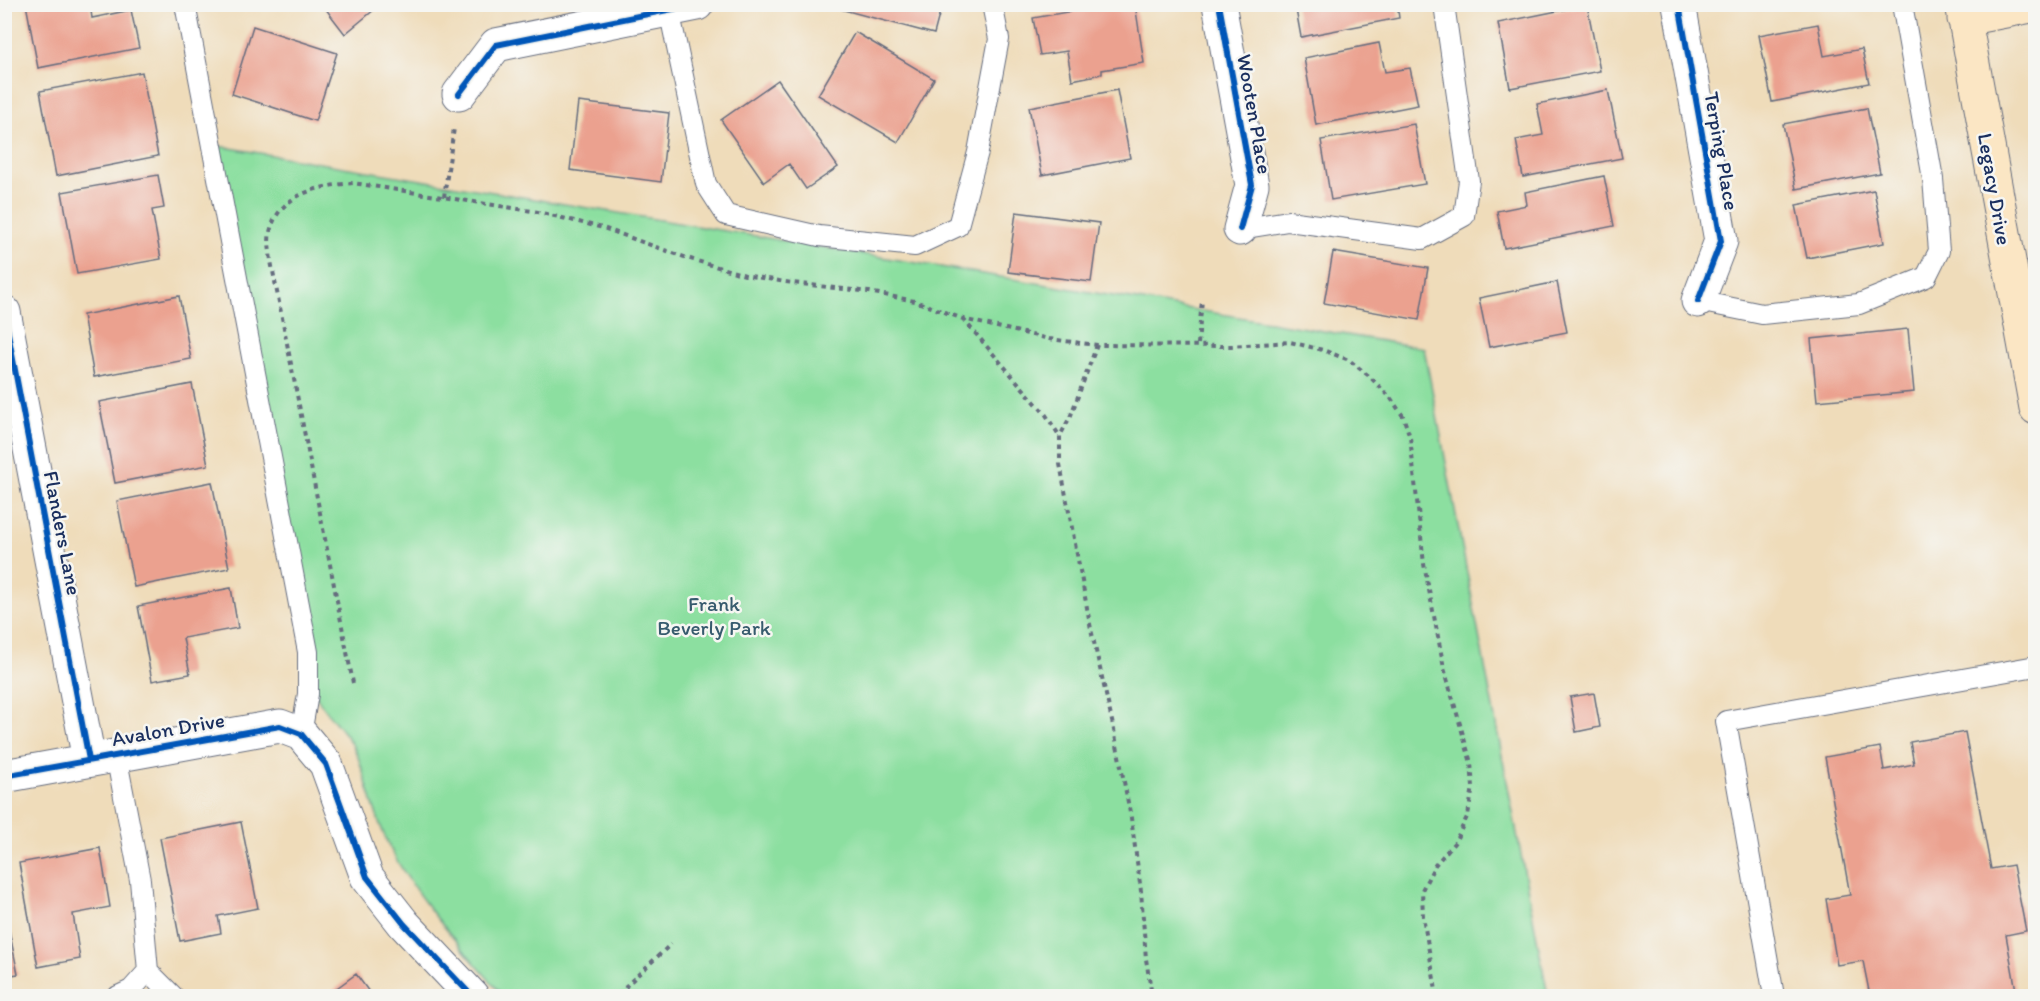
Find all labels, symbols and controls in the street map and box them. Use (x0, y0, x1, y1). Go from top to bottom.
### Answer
street label: Wooten Place (1232, 52, 1278, 176)
street label: Terping Place (1699, 90, 1745, 212)
street label: Legacy Drive (1973, 131, 2017, 247)
street label: Flanders Lane (39, 469, 87, 597)
park label: Frank Beverly Park (657, 591, 771, 640)
street label: Avalon Drive (110, 707, 226, 751)

